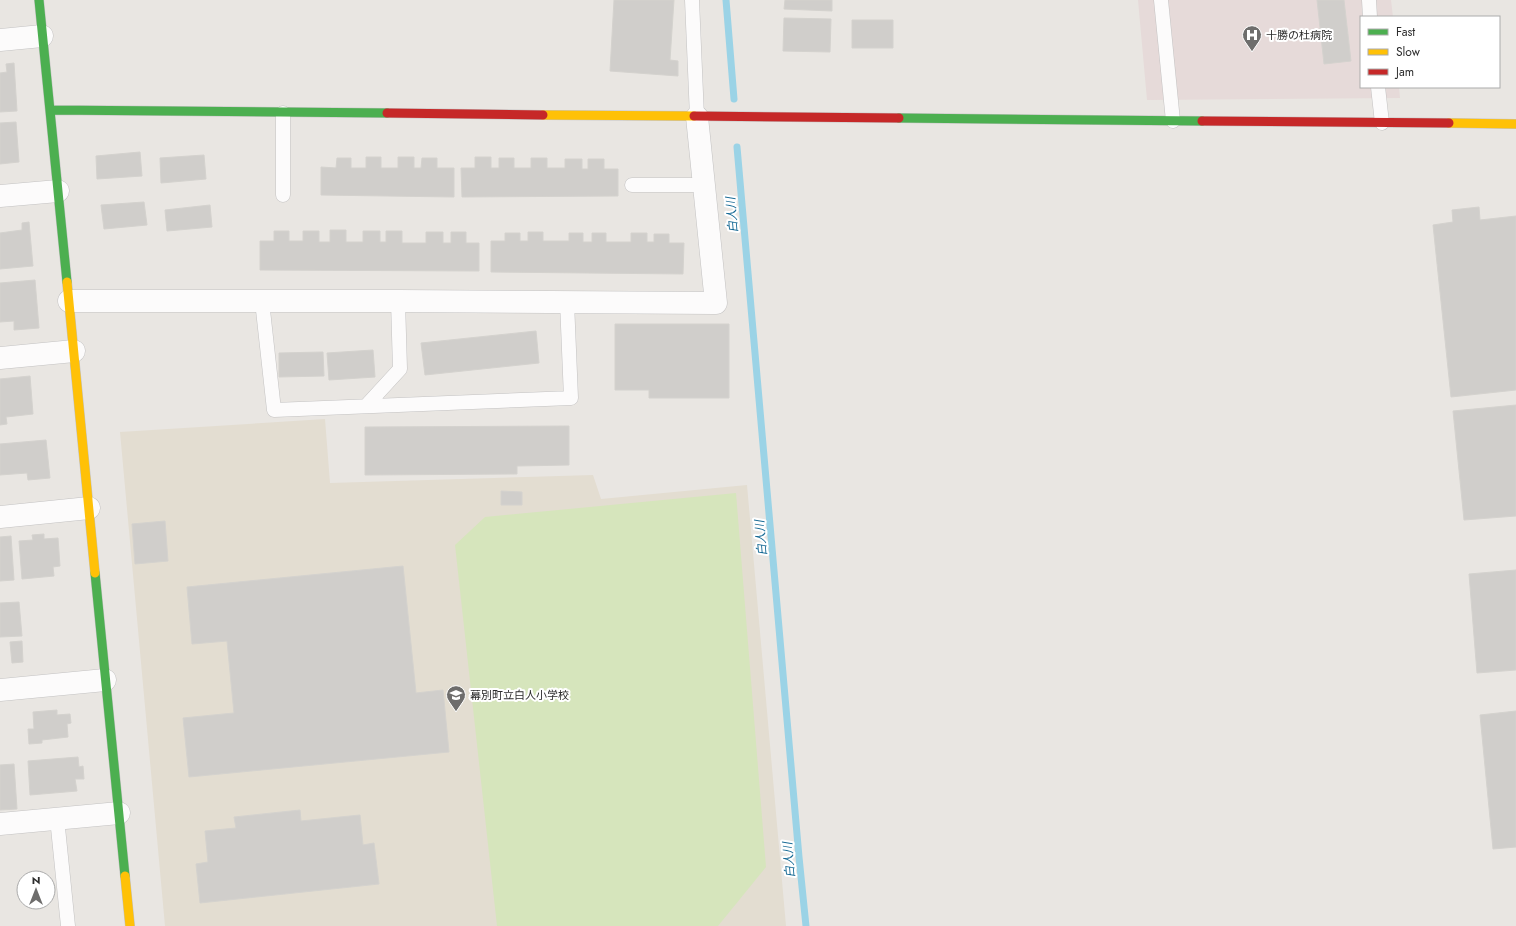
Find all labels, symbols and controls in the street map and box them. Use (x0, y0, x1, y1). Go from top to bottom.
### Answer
legend (1360, 16, 1500, 88)
text: Fast (1396, 23, 1415, 41)
hospital icon: 十勝の杜病院 (1241, 24, 1263, 52)
place label: 十勝の杜病院 (1266, 27, 1332, 43)
text: Slow (1396, 43, 1421, 61)
text: Jam (1394, 63, 1414, 81)
water label: 白人川 (721, 194, 743, 234)
water label: 白人川 (750, 517, 772, 557)
school or university icon: 幕別町立白人小学校 (445, 684, 467, 712)
place label: 幕別町立白人小学校 (470, 687, 569, 703)
water label: 白人川 (778, 839, 800, 879)
north arrow (16, 870, 56, 910)
text: N (32, 872, 40, 888)

